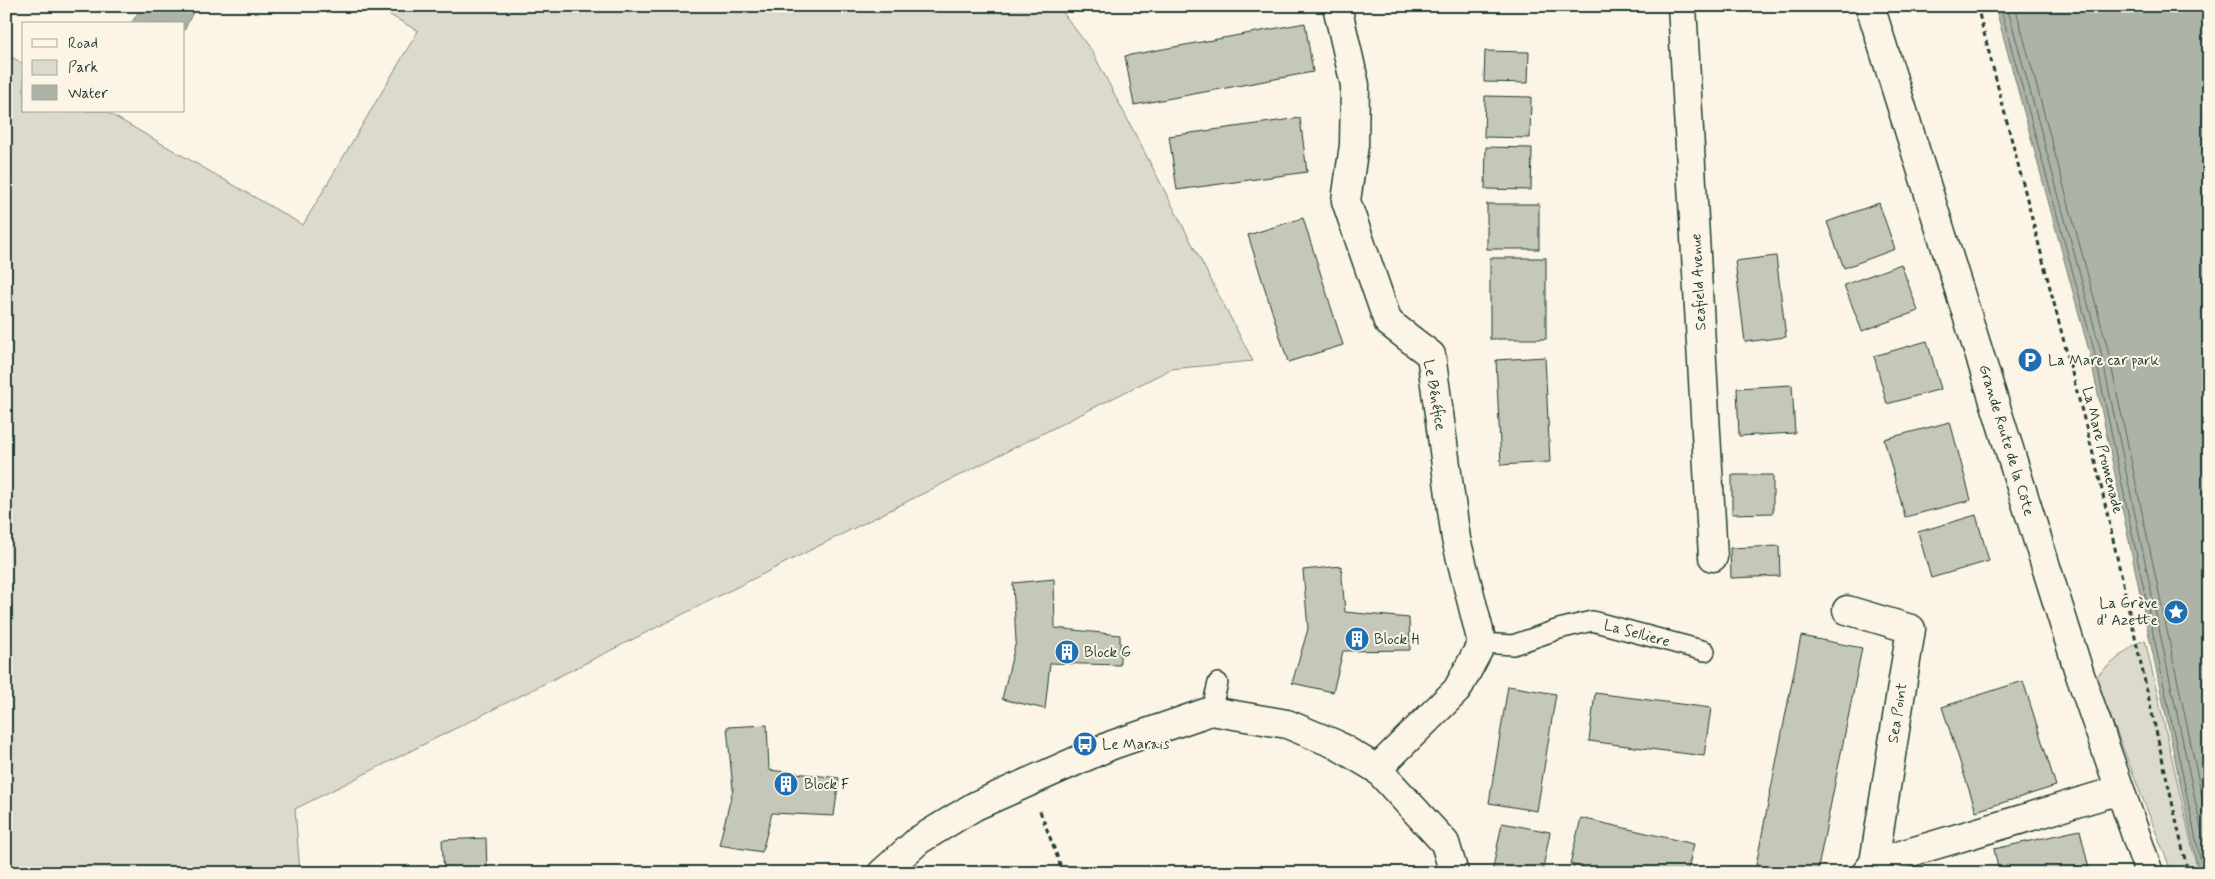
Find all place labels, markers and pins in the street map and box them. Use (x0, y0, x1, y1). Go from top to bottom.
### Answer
parking icon: La Mare car park (2017, 347, 2043, 373)
place label: La Mare car park (2048, 351, 2160, 371)
place label: La Grève d’ Azette (2097, 594, 2158, 631)
place icon: La Grève d’ Azette (2163, 599, 2189, 625)
building icon: Block H (1344, 626, 1370, 652)
place label: Block H (1374, 630, 1419, 650)
building icon: Block G (1054, 639, 1080, 665)
place label: Block G (1084, 643, 1131, 663)
bus stop icon: Le Marais (1072, 731, 1098, 757)
place label: Le Marais (1102, 735, 1170, 755)
building icon: Block F (773, 771, 799, 797)
place label: Block F (804, 775, 850, 795)

